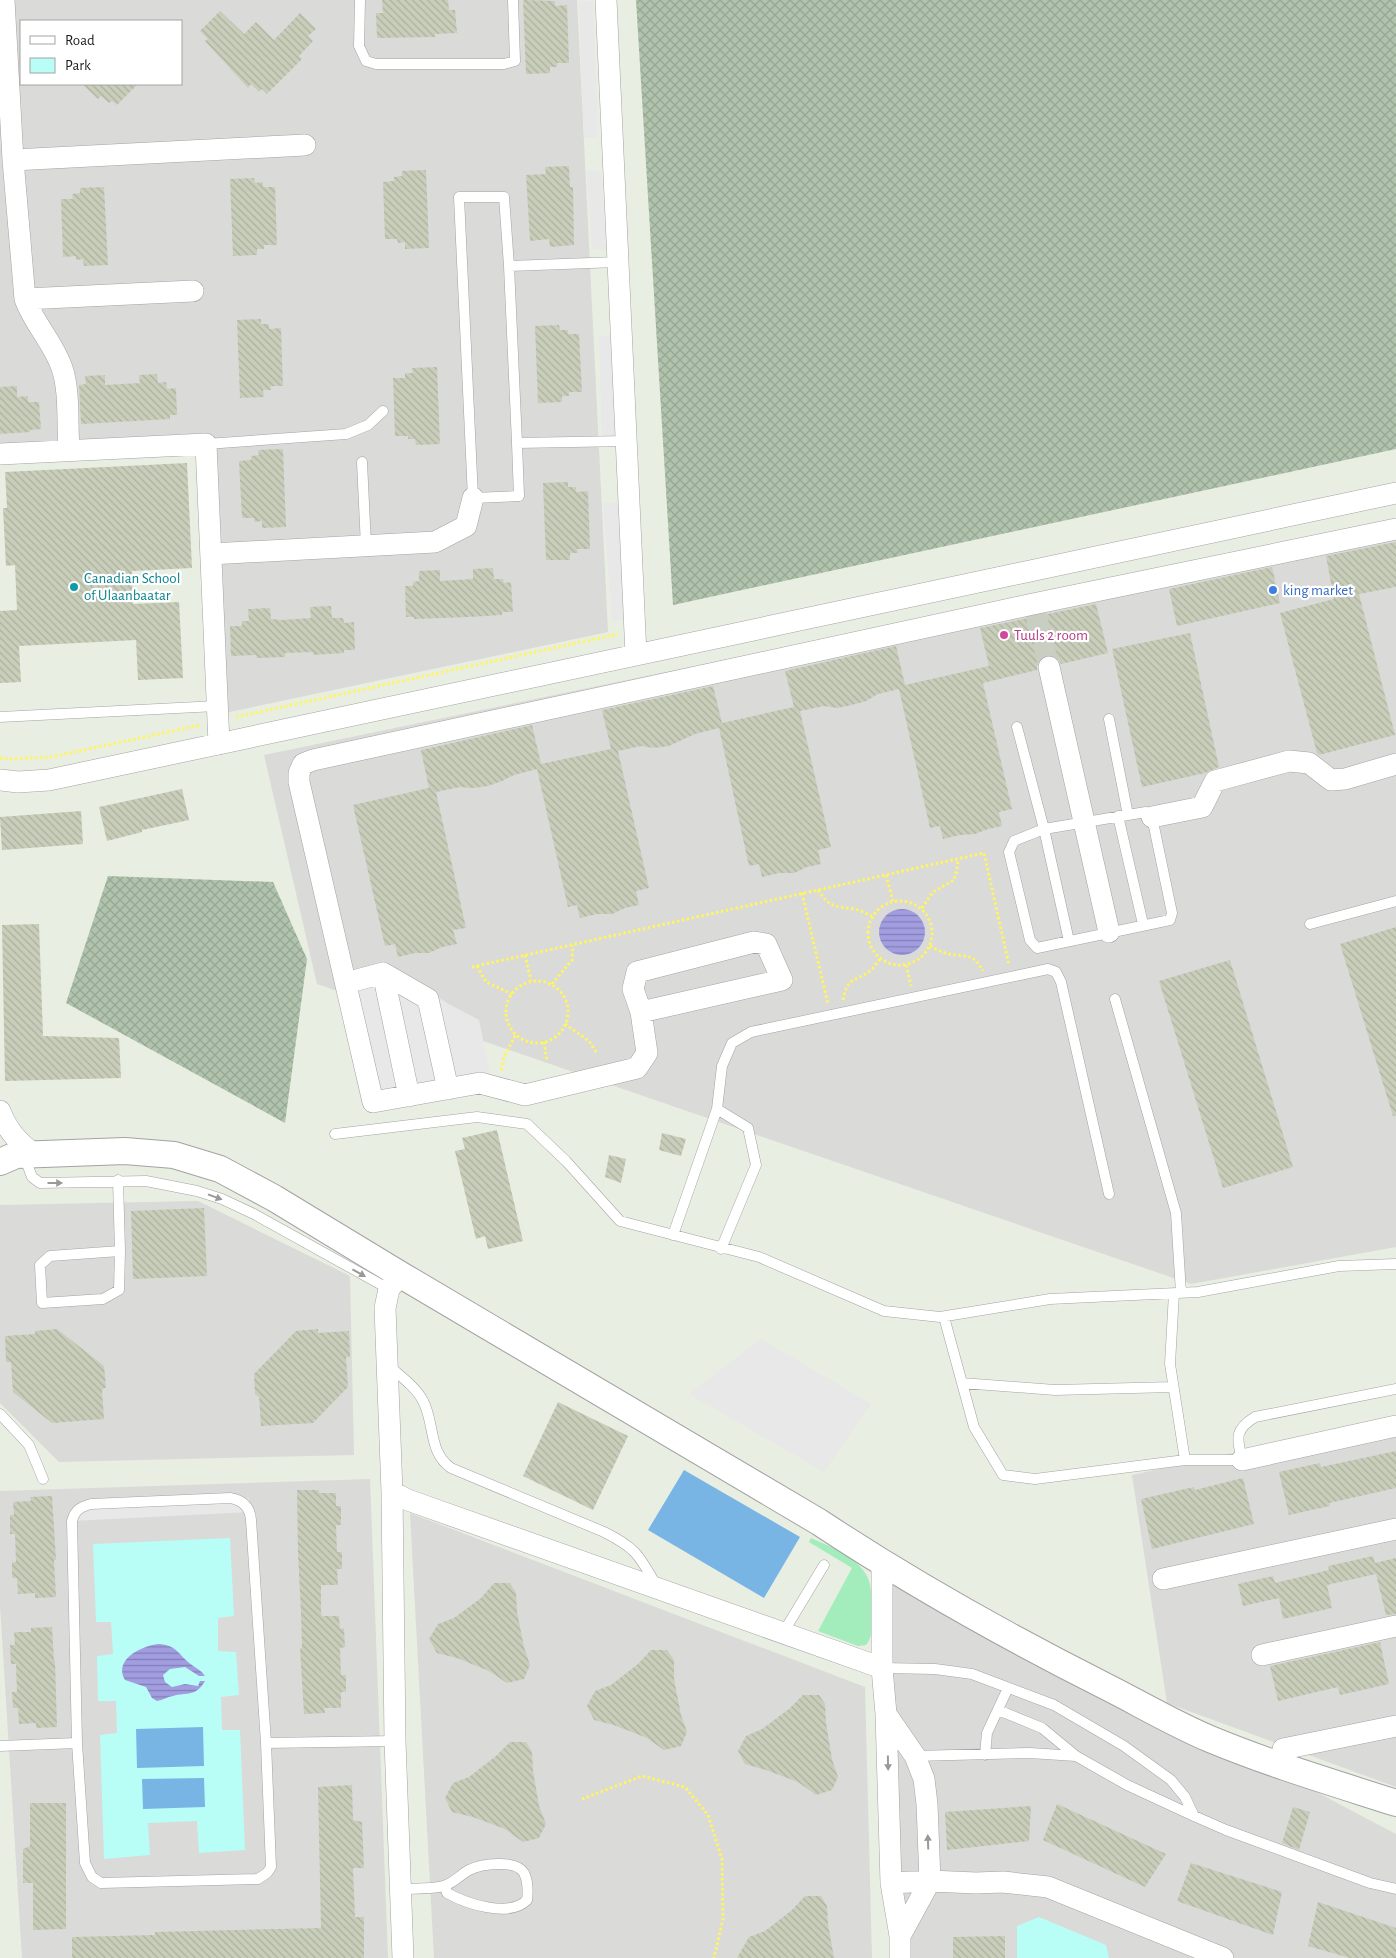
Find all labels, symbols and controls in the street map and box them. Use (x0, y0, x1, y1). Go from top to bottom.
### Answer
legend (20, 20, 182, 85)
text: Road (65, 33, 95, 48)
text: Park (65, 58, 91, 73)
place label: Canadian School of Ulaanbaatar (84, 571, 180, 603)
marker: Canadian School of Ulaanbaatar (68, 581, 80, 593)
place label: king market (1283, 583, 1353, 598)
marker: king market (1267, 584, 1279, 596)
place label: Tuuls 2 room (1014, 628, 1088, 643)
marker: Tuuls 2 room (998, 629, 1010, 641)
one-way arrow (47, 1179, 63, 1187)
one-way arrow (208, 1194, 223, 1201)
one-way arrow (352, 1268, 366, 1277)
one-way arrow (884, 1755, 892, 1771)
one-way arrow (924, 1834, 932, 1850)

